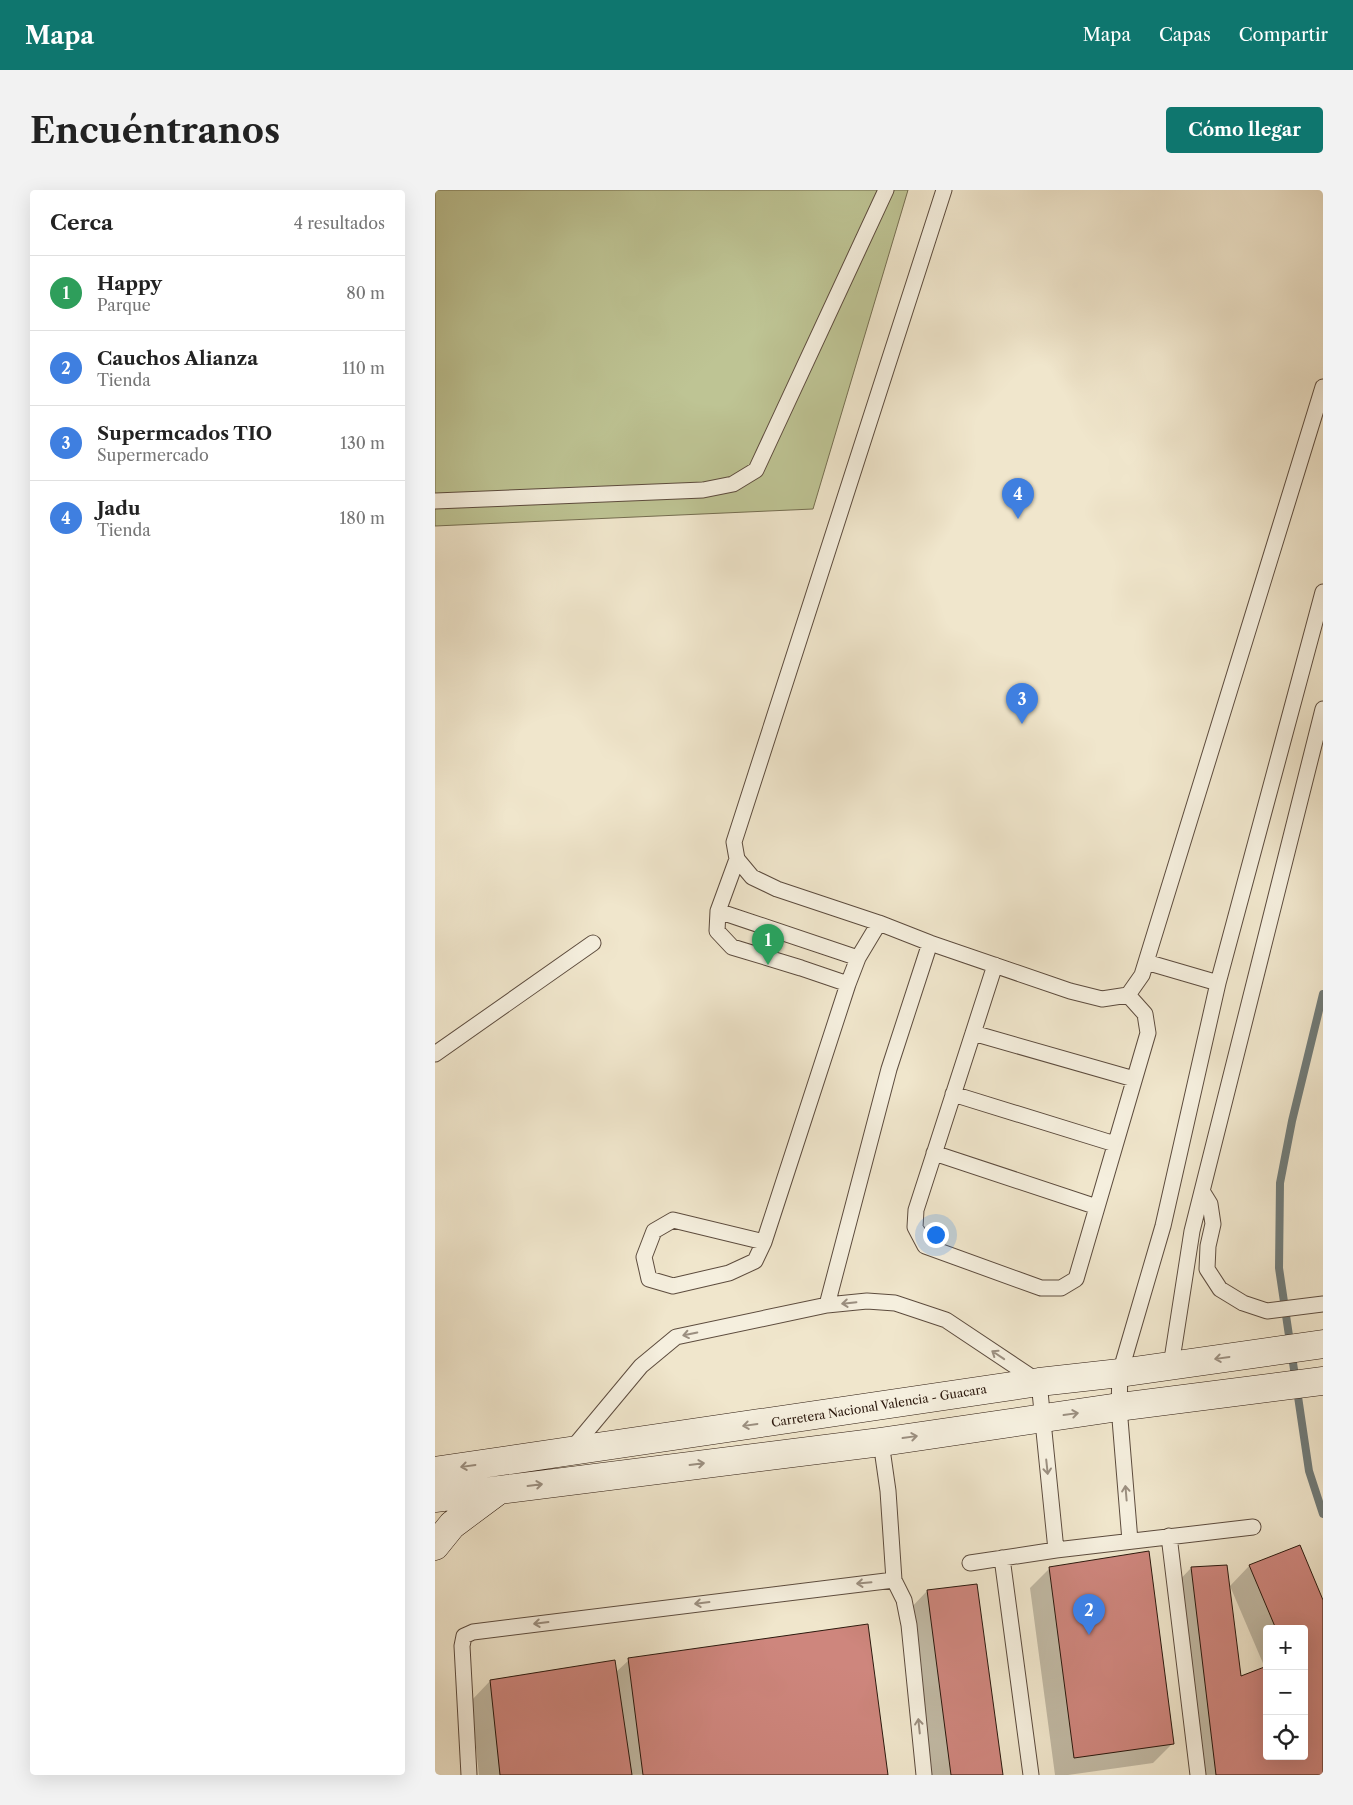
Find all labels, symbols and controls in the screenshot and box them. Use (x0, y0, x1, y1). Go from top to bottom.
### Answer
text: Mapa (25, 21, 94, 50)
text: Mapa (1083, 24, 1131, 46)
text: Capas (1159, 24, 1211, 46)
text: Compartir (1239, 24, 1328, 46)
button: Cómo llegar (1166, 107, 1323, 153)
text: Encuéntranos (30, 109, 280, 152)
text: Cerca (50, 210, 113, 235)
text: 4 resultados (294, 213, 385, 233)
text: Happy (97, 272, 162, 295)
text: 1 (62, 283, 70, 303)
text: 80 m (346, 283, 385, 303)
text: Parque (97, 295, 151, 315)
text: Cauchos Alianza (97, 347, 258, 370)
text: 2 (61, 358, 71, 378)
text: 110 m (342, 358, 385, 378)
text: Tienda (97, 370, 151, 390)
text: Supermcados TIO (97, 422, 272, 445)
text: 3 (61, 433, 71, 453)
text: 130 m (340, 433, 385, 453)
text: Supermercado (97, 445, 209, 465)
pin: 4 (1002, 478, 1034, 519)
text: Jadu (97, 497, 141, 520)
text: 4 (61, 508, 71, 528)
text: 180 m (339, 508, 385, 528)
text: Tienda (97, 520, 151, 540)
pin: 3 (1006, 683, 1038, 724)
pin: 1 (752, 924, 784, 965)
your location (923, 1222, 949, 1248)
one-way arrow (842, 1298, 858, 1308)
one-way arrow (683, 1330, 699, 1339)
one-way arrow (992, 1350, 1006, 1360)
one-way arrow (1215, 1353, 1231, 1363)
street label: Carretera Nacional Valencia - Guacara (770, 1381, 988, 1430)
one-way arrow (1062, 1409, 1078, 1419)
one-way arrow (742, 1421, 758, 1431)
one-way arrow (902, 1432, 918, 1442)
one-way arrow (1043, 1458, 1052, 1474)
one-way arrow (688, 1459, 704, 1469)
one-way arrow (460, 1462, 476, 1472)
one-way arrow (527, 1479, 543, 1489)
one-way arrow (1122, 1485, 1131, 1501)
one-way arrow (856, 1578, 872, 1588)
pin: 2 (1073, 1594, 1105, 1635)
one-way arrow (695, 1598, 711, 1608)
one-way arrow (534, 1619, 550, 1629)
map controls (1263, 1625, 1308, 1760)
button: + (1263, 1625, 1308, 1670)
button: − (1263, 1670, 1308, 1715)
button: locate (1263, 1715, 1308, 1760)
one-way arrow (914, 1719, 924, 1735)

